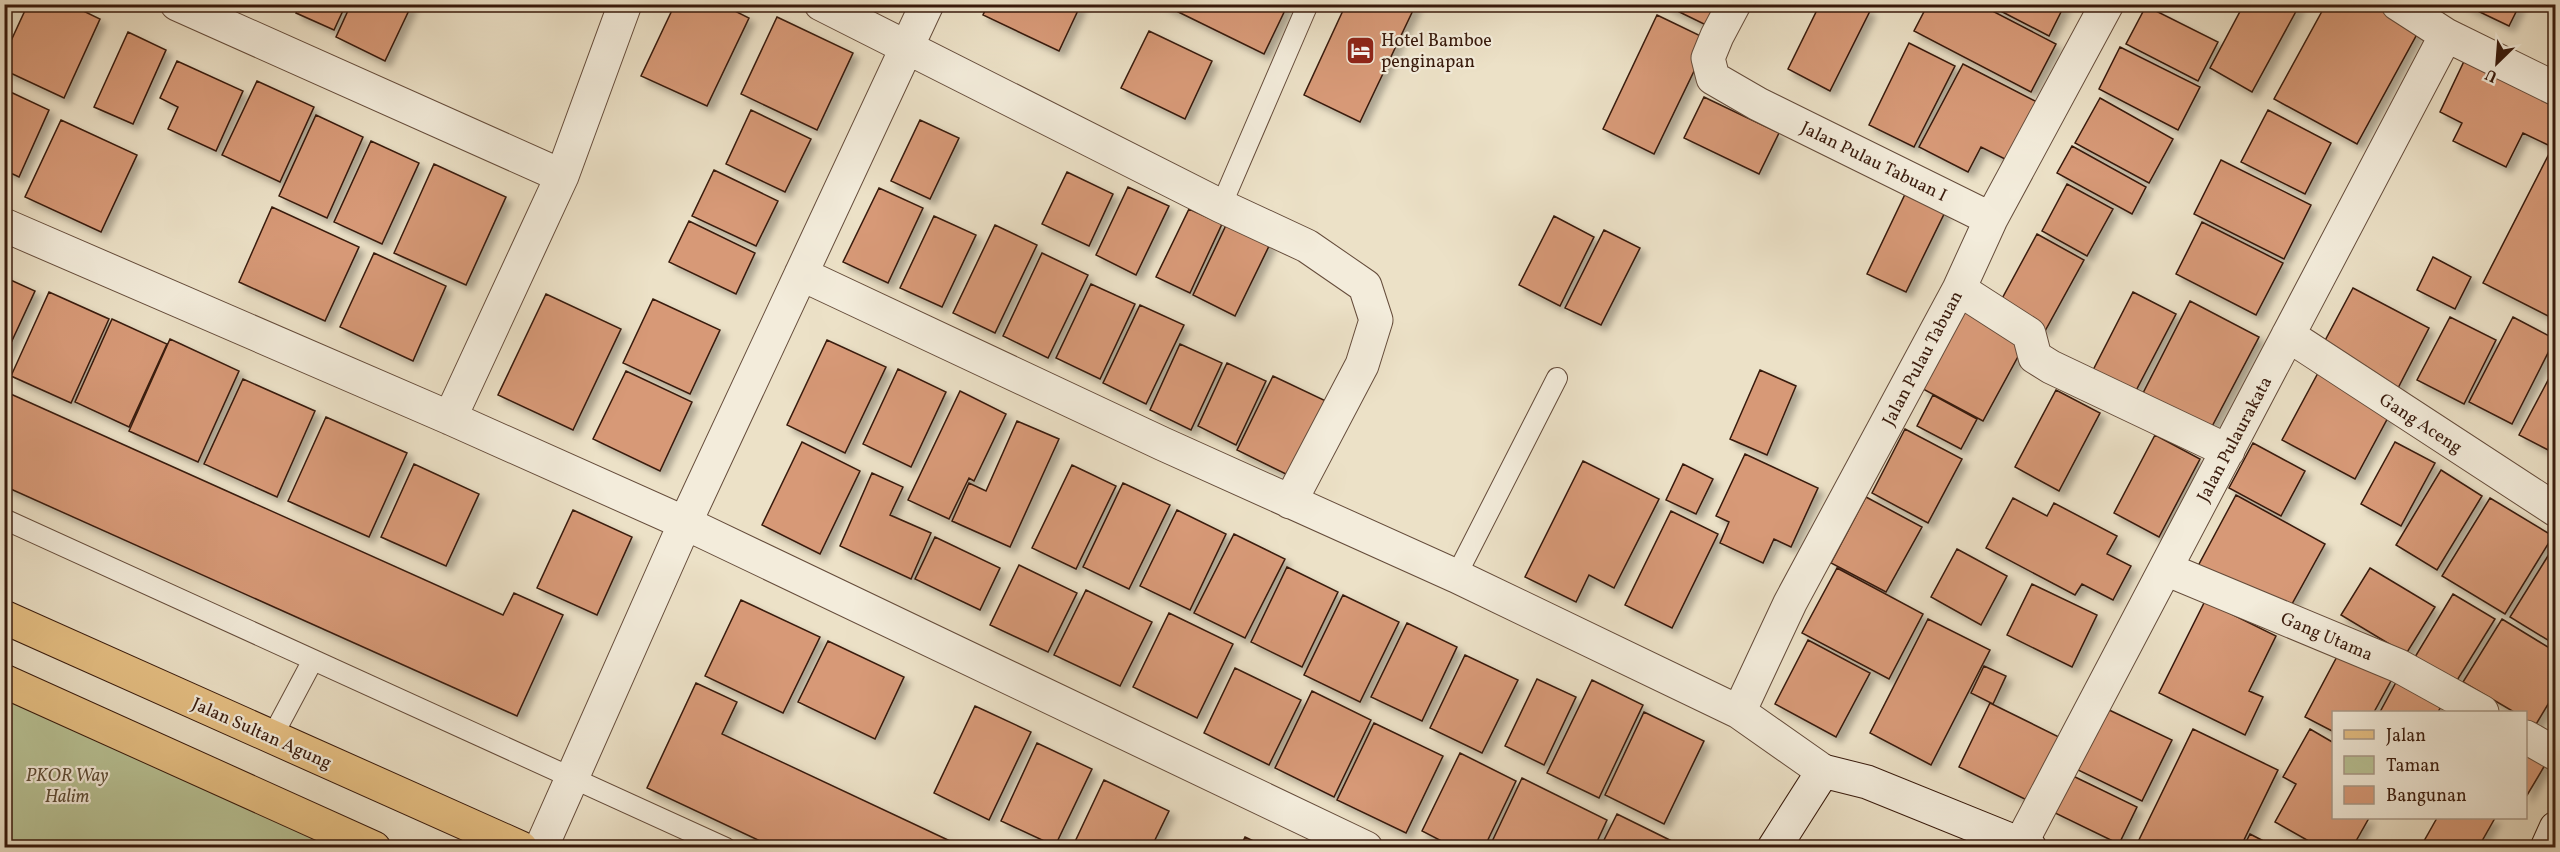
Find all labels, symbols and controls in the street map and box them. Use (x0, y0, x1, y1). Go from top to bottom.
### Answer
place label: Hotel Bamboe penginapan (1381, 29, 1492, 75)
north arrow (2467, 33, 2527, 93)
hotel icon: Hotel Bamboe penginapan (1344, 34, 1376, 66)
text: U (2482, 62, 2501, 87)
street label: Jalan Pulau Tabuan I (1796, 116, 1951, 209)
street label: Jalan Pulau Tabuan (1877, 286, 1970, 431)
street label: Jalan Pulaurakata (2192, 372, 2279, 507)
street label: Gang Aceng (2374, 388, 2467, 460)
street label: Gang Utama (2276, 607, 2376, 668)
street label: Jalan Sultan Agung (187, 692, 335, 776)
legend (2332, 711, 2527, 819)
text: Jalan (2386, 724, 2426, 749)
text: Taman (2386, 754, 2440, 779)
park label: PKOR Way Halim (26, 764, 108, 810)
text: Bangunan (2386, 784, 2467, 809)

